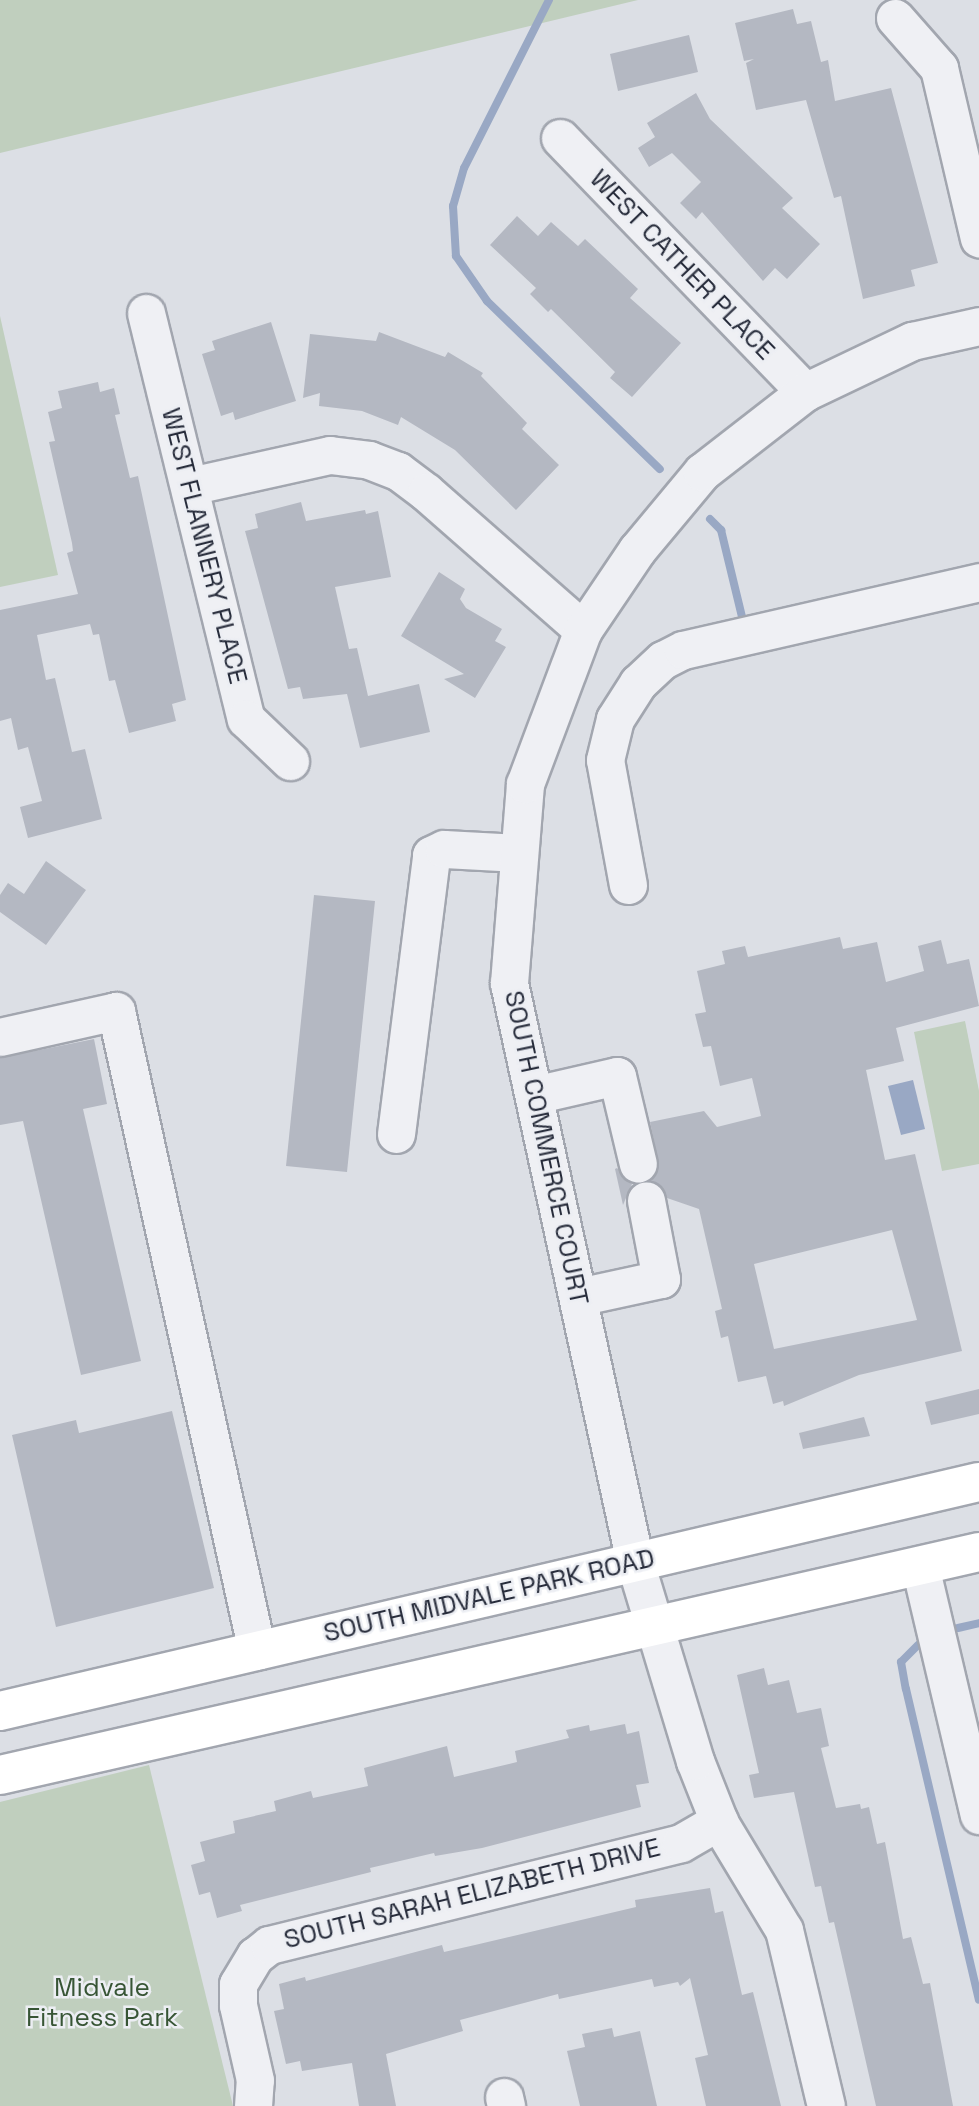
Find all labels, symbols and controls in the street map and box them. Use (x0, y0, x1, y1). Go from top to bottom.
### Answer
street label: WEST CATHER PLACE (583, 163, 781, 367)
street label: WEST FLANNERY PLACE (154, 404, 254, 688)
street label: SOUTH COMMERCE COURT (497, 988, 595, 1308)
street label: SOUTH MIDVALE PARK ROAD (321, 1543, 657, 1649)
street label: SOUTH SARAH ELIZABETH DRIVE (281, 1832, 663, 1956)
park label: Midvale Fitness Park (26, 1972, 178, 2034)

